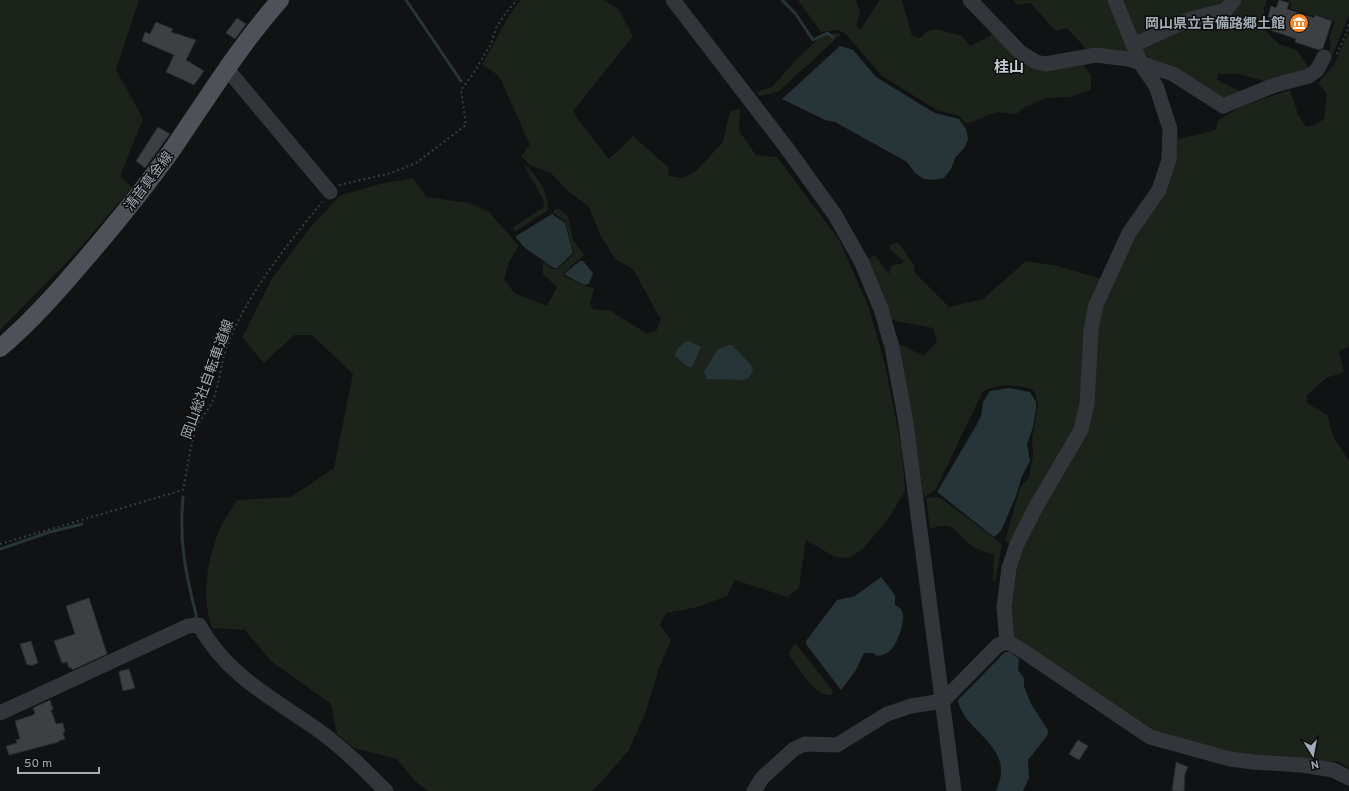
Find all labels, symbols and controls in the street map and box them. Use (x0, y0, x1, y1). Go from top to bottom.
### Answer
museum icon: 岡山県立吉備路郷土館 (1288, 12, 1310, 34)
place label: 岡山県立吉備路郷土館 (1145, 15, 1285, 33)
district label: 桂山 (994, 59, 1024, 78)
street label: 清音真金線 (121, 149, 177, 215)
street label: 岡山総社自転車道線 (179, 317, 238, 442)
north arrow (1293, 735, 1333, 775)
scale bar (18, 749, 99, 775)
text: 50 m (24, 756, 52, 772)
text: N (1310, 756, 1320, 771)

